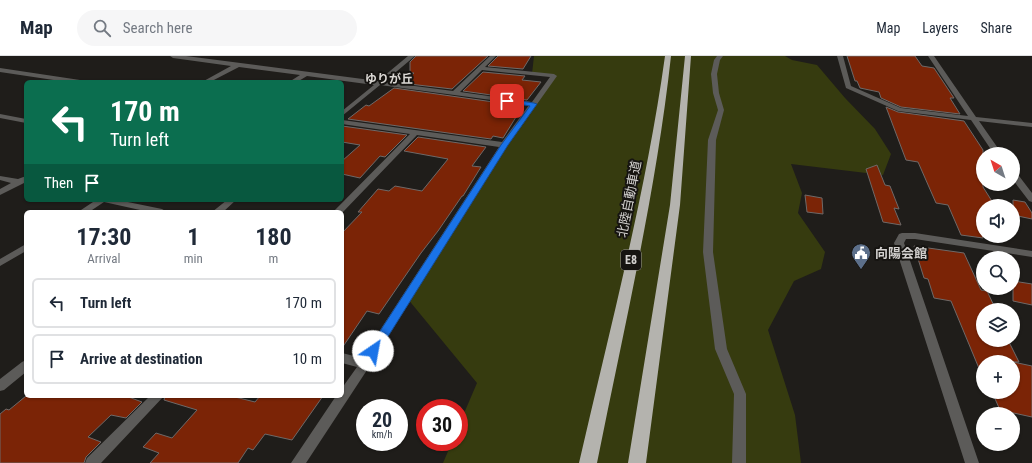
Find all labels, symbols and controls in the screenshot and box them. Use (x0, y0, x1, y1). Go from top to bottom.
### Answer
search box (77, 10, 357, 46)
text: Map (20, 16, 53, 39)
icon: search (91, 17, 113, 39)
text: Search here (123, 19, 193, 37)
text: Map (876, 20, 900, 36)
text: Layers (922, 20, 959, 36)
text: Share (981, 20, 1012, 36)
district label: ゆりが丘 (365, 72, 413, 86)
pin (490, 84, 524, 118)
icon: arrive (496, 90, 518, 112)
text: 170 m (110, 95, 180, 128)
icon: left (44, 96, 96, 148)
text: Turn left (110, 129, 169, 150)
north arrow (976, 147, 1020, 191)
map controls (976, 147, 1020, 451)
street label: 北陸自動車道 (614, 159, 644, 239)
icon: arrive (81, 172, 103, 194)
text: Then (44, 174, 73, 192)
button: sound (976, 199, 1020, 243)
text: 17:30 (76, 223, 131, 251)
text: 1 (187, 223, 199, 251)
text: 180 (255, 223, 292, 251)
public building icon: 向陽会館 (850, 242, 872, 270)
place label: 向陽会館 (875, 246, 927, 261)
road number: E8 (621, 250, 641, 270)
text: Arrival (87, 251, 120, 266)
text: min (184, 251, 203, 266)
text: m (269, 251, 278, 266)
button: search (976, 251, 1020, 295)
icon: left (46, 292, 68, 314)
text: Turn left (80, 294, 131, 312)
text: 170 m (285, 294, 322, 312)
button: layers (976, 303, 1020, 347)
position arrow (352, 330, 394, 372)
icon: arrive (46, 348, 68, 370)
text: Arrive at destination (80, 350, 203, 368)
text: 10 m (292, 350, 322, 368)
button: + (976, 355, 1020, 399)
speed limit sign: 30 (416, 399, 468, 451)
button: − (976, 407, 1020, 451)
text: 20 (372, 408, 392, 432)
text: km/h (372, 429, 392, 440)

